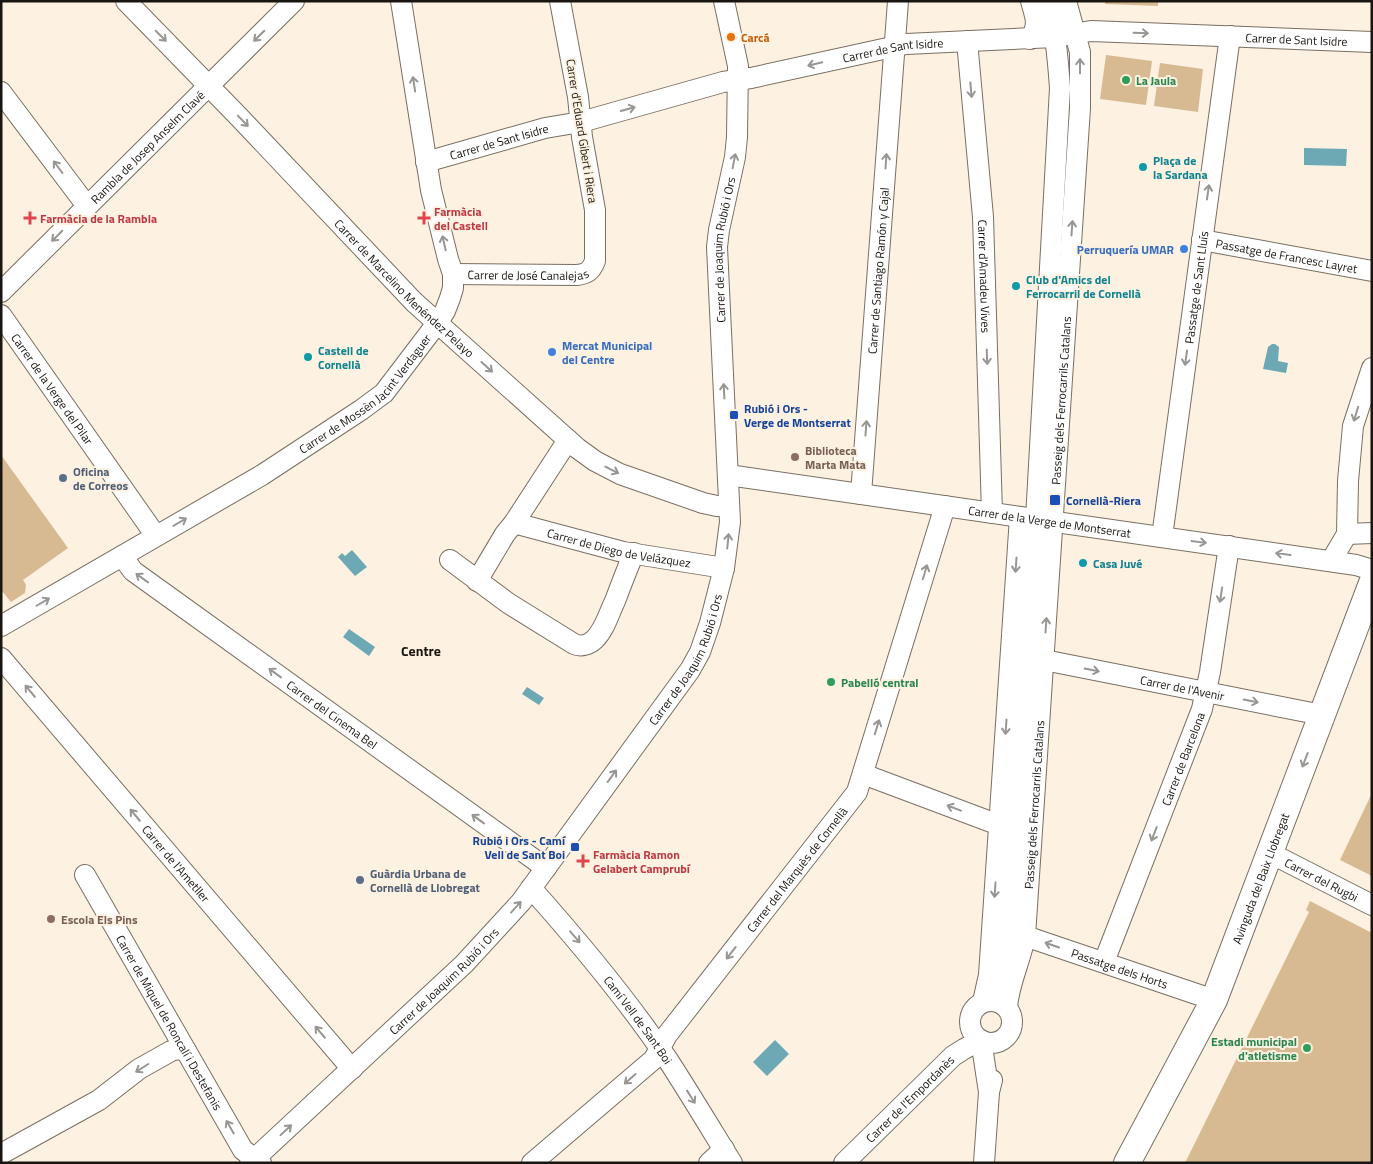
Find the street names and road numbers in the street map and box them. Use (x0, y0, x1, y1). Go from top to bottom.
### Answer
street label: Carrer de Sant Isidre (1245, 28, 1348, 51)
street label: Carrer de Sant Isidre (841, 33, 944, 67)
street label: Carrer d'Eduard Gibert i Riera (561, 58, 603, 204)
street label: Rambla de Josep Anselm Clavé (86, 86, 209, 208)
street label: Carrer de Sant Isidre (447, 118, 550, 164)
street label: Carrer de Joaquim Rubió i Ors (707, 175, 740, 323)
street label: Carrer de Santiago Ramón y Cajal (862, 187, 893, 355)
street label: Carrer de Marcelino Menéndez Pelayo (330, 214, 479, 362)
street label: Carrer d'Amadeu Vives (974, 219, 996, 334)
street label: Passatge de Sant Lluís (1179, 229, 1213, 345)
street label: Passatge de Francesc Layret (1214, 233, 1360, 278)
street label: Carrer de José Canalejas (468, 263, 592, 284)
street label: Passeig dels Ferrocarrils Catalans (1045, 315, 1076, 485)
street label: Carrer de la Verge del Pilar (7, 329, 98, 448)
street label: Carrer de Mossèn Jacint Verdaguer (295, 330, 435, 458)
street label: Carrer de la Verge de Montserrat (967, 500, 1133, 542)
street label: Carrer de Diego de Velázquez (545, 523, 692, 572)
street label: Carrer de Joaquim Rubió i Ors (643, 591, 727, 729)
street label: Carrer de l'Avenir (1139, 670, 1226, 705)
street label: Carrer del Cinema Bel (283, 675, 382, 754)
street label: Carrer de Barcelona (1156, 709, 1209, 808)
street label: Passeig dels Ferrocarrils Catalans (1019, 719, 1049, 889)
street label: Carrer del Marquès de Cornellà (741, 803, 852, 936)
street label: Avinguda del Baix Llobregat (1227, 809, 1294, 947)
street label: Carrer de l'Ametller (138, 820, 215, 906)
street label: Carrer del Rugbi (1282, 853, 1362, 906)
street label: Carrer de Joaquim Rubió i Ors (384, 922, 503, 1039)
street label: Carrer de Miquel de Roncalí i Destefanis (112, 931, 228, 1114)
street label: Passatge dels Horts (1069, 943, 1171, 993)
street label: Camí Vell de Sant Boi (599, 971, 678, 1068)
street label: Carrer de l'Empordanès (861, 1050, 959, 1147)

